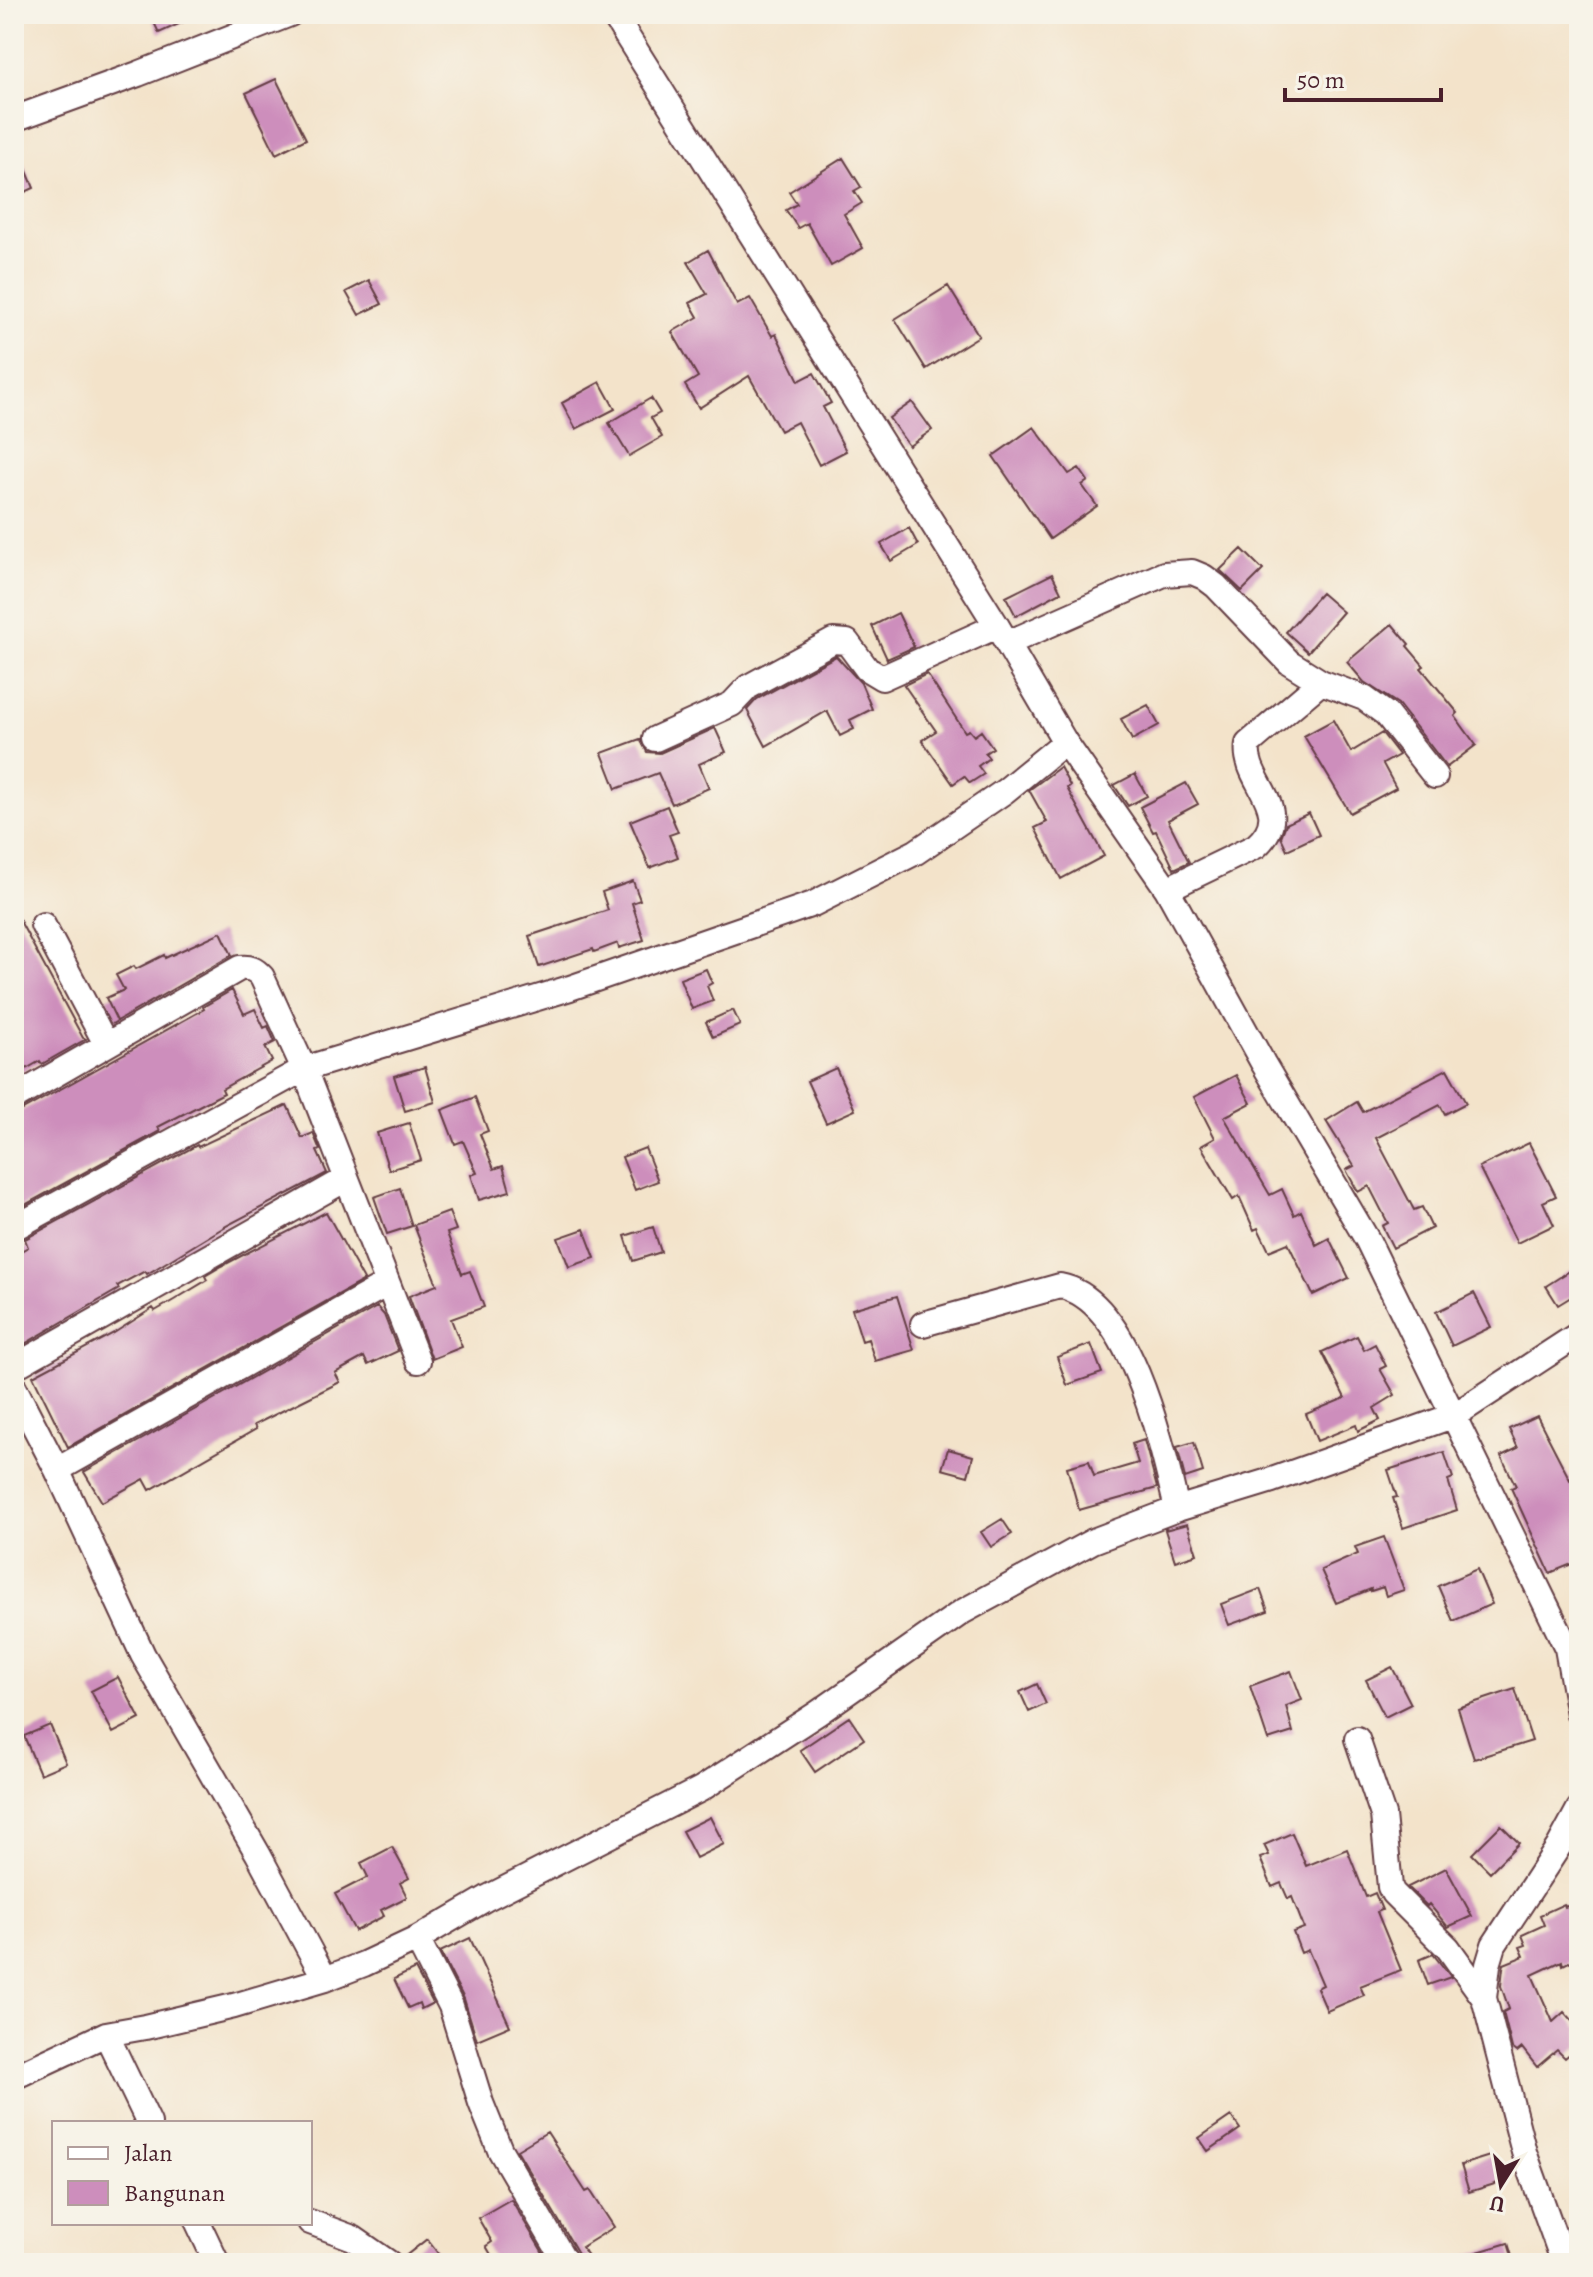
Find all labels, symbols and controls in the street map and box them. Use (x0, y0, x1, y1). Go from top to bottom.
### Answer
scale bar (1285, 52, 1441, 102)
text: 50 m (1297, 64, 1345, 96)
legend (52, 2121, 312, 2225)
text: Jalan (124, 2137, 173, 2169)
north arrow (1461, 2145, 1541, 2225)
text: Bangunan (124, 2177, 225, 2209)
text: U (1487, 2187, 1507, 2220)

